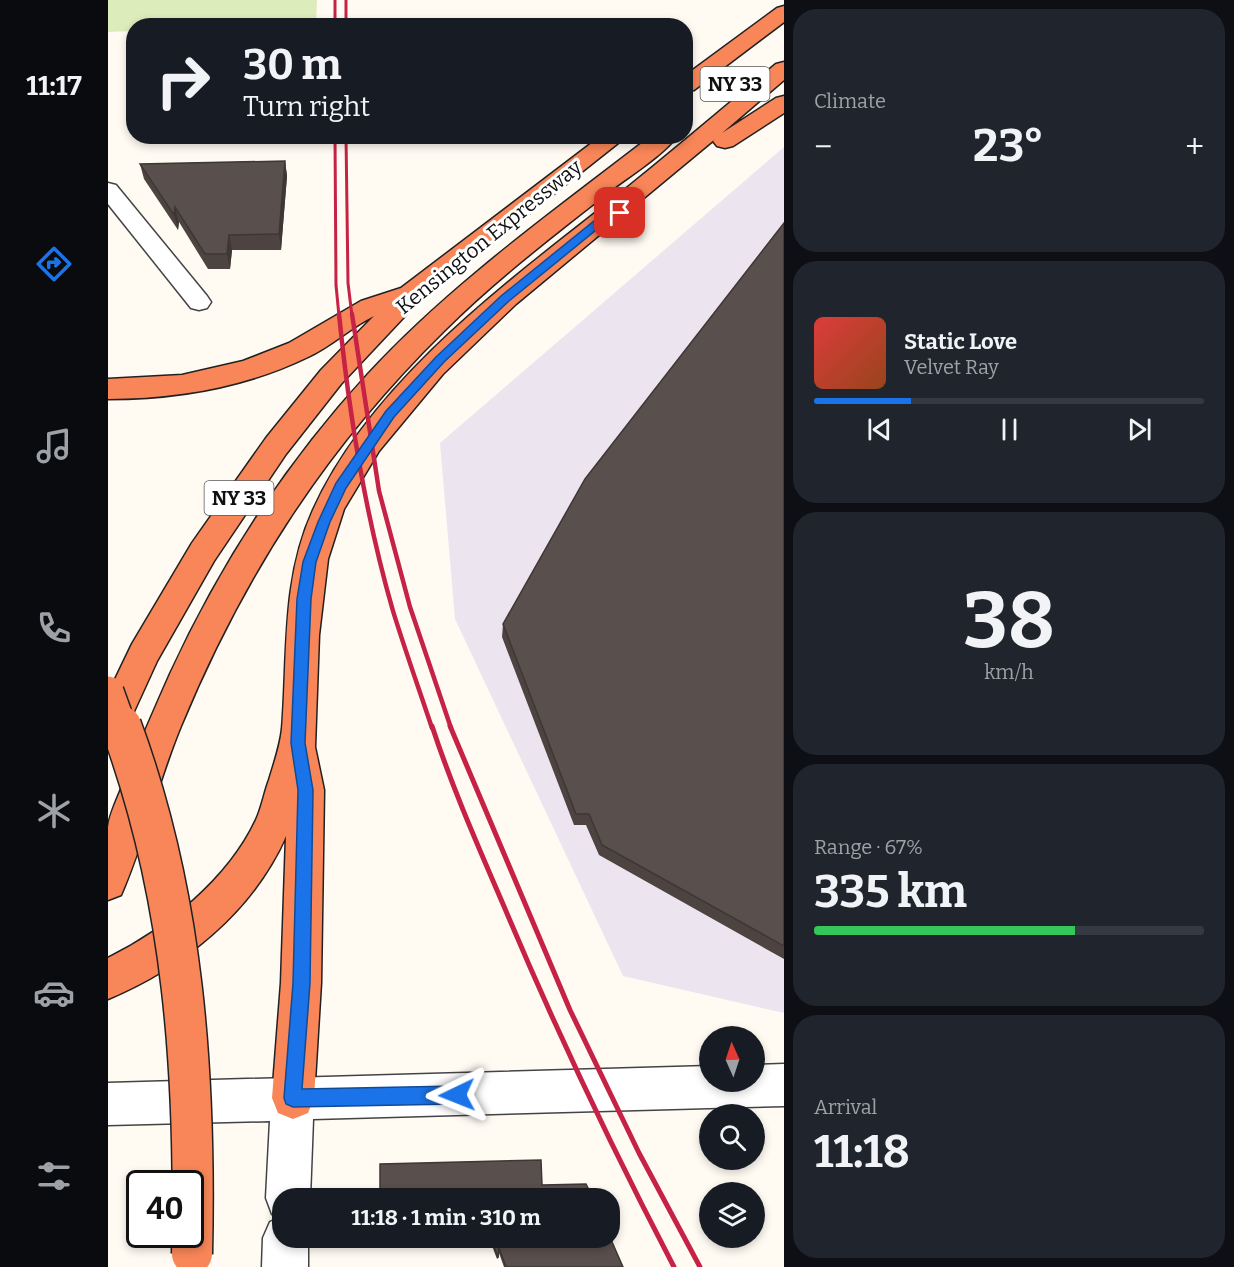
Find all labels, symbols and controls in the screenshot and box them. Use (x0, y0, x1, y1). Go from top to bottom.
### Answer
text: 30 m (243, 40, 342, 90)
icon: right (144, 42, 222, 120)
road number: NY 33 (700, 67, 770, 101)
text: 11:17 (26, 70, 82, 102)
text: Climate (814, 89, 886, 113)
text: Turn right (243, 91, 370, 123)
text: 23° (973, 119, 1044, 173)
text: − (814, 127, 832, 167)
text: + (1185, 127, 1204, 167)
street label: Kensington Expressway (391, 154, 588, 320)
pin (594, 187, 645, 238)
icon: arrive (603, 196, 636, 229)
icon: directions (33, 243, 75, 285)
text: Static Love (904, 328, 1017, 355)
text: Velvet Ray (904, 355, 999, 379)
icon: previous (863, 413, 896, 446)
icon: pause (993, 413, 1026, 446)
icon: next (1123, 413, 1156, 446)
icon: music (33, 425, 75, 467)
road number: NY 33 (204, 481, 274, 515)
text: 38 (963, 574, 1055, 668)
icon: phone (33, 607, 75, 649)
text: km/h (984, 660, 1034, 684)
icon: climate (33, 790, 75, 832)
text: Range · 67% (814, 835, 923, 859)
text: 335 km (814, 865, 967, 919)
icon: car (33, 972, 75, 1014)
north arrow (699, 1026, 765, 1092)
map controls (699, 1026, 765, 1248)
position arrow (425, 1063, 489, 1127)
text: Arrival (814, 1095, 877, 1119)
button: search (699, 1104, 765, 1170)
text: 11:18 (814, 1125, 910, 1179)
icon: filters (33, 1155, 75, 1197)
speed limit sign: 40 (126, 1170, 204, 1248)
button: layers (699, 1182, 765, 1248)
text: 11:18 · 1 min · 310 m (351, 1204, 541, 1231)

